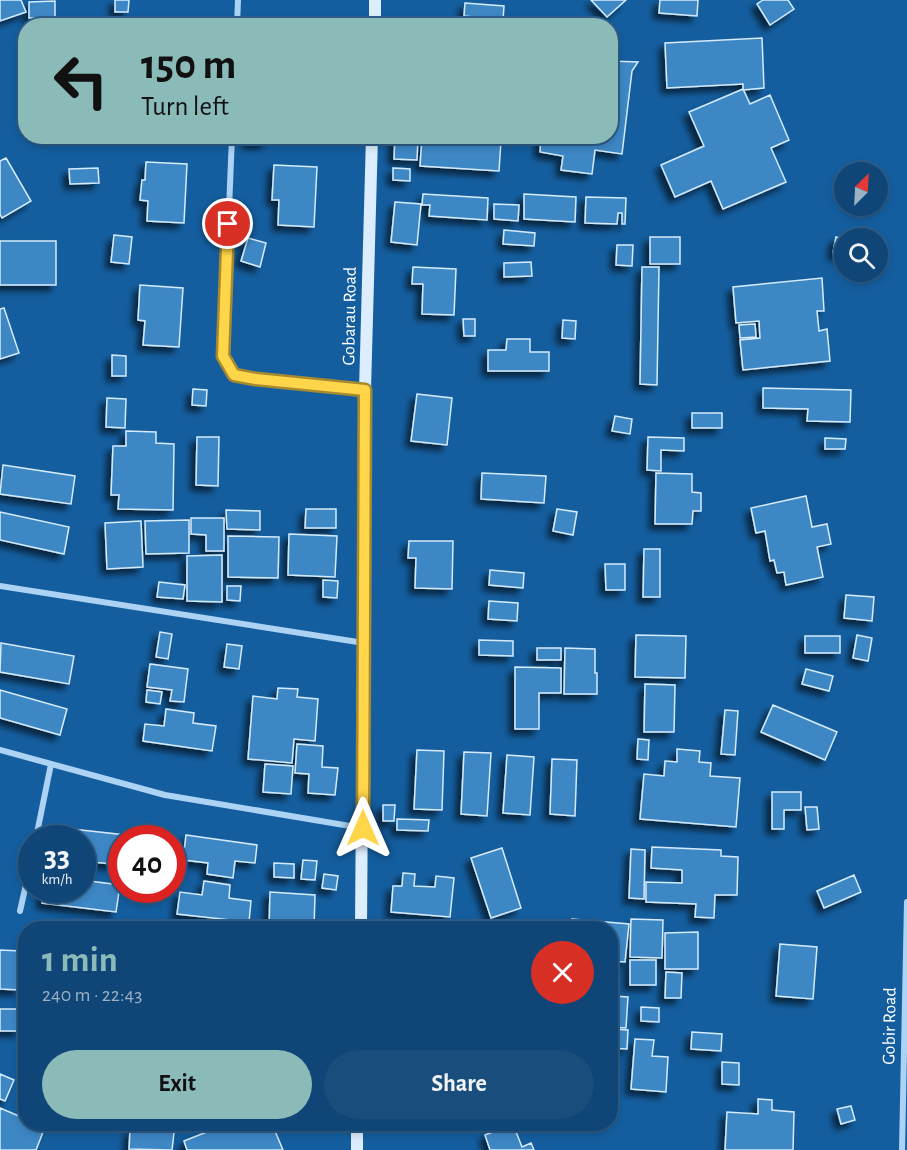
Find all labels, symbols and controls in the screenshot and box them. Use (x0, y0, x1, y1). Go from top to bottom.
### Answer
icon: left (42, 42, 120, 120)
text: 150 m (141, 44, 236, 86)
text: Turn left (141, 93, 229, 120)
north arrow (834, 162, 888, 216)
map controls (834, 162, 888, 282)
pin (202, 198, 253, 249)
icon: arrive (211, 207, 244, 240)
button: search (834, 228, 888, 282)
street label: Gobarau Road (340, 267, 360, 365)
position arrow (331, 796, 395, 860)
speed limit sign: 40 (108, 825, 186, 903)
text: 33 (44, 842, 70, 872)
text: km/h (42, 872, 72, 887)
button: close (531, 941, 594, 1004)
text: 1 min (42, 942, 118, 978)
text: 240 m · 22:43 (42, 985, 142, 1005)
street label: Gobir Road (880, 987, 900, 1065)
button: Exit (42, 1050, 312, 1119)
button: Share (324, 1050, 594, 1119)

